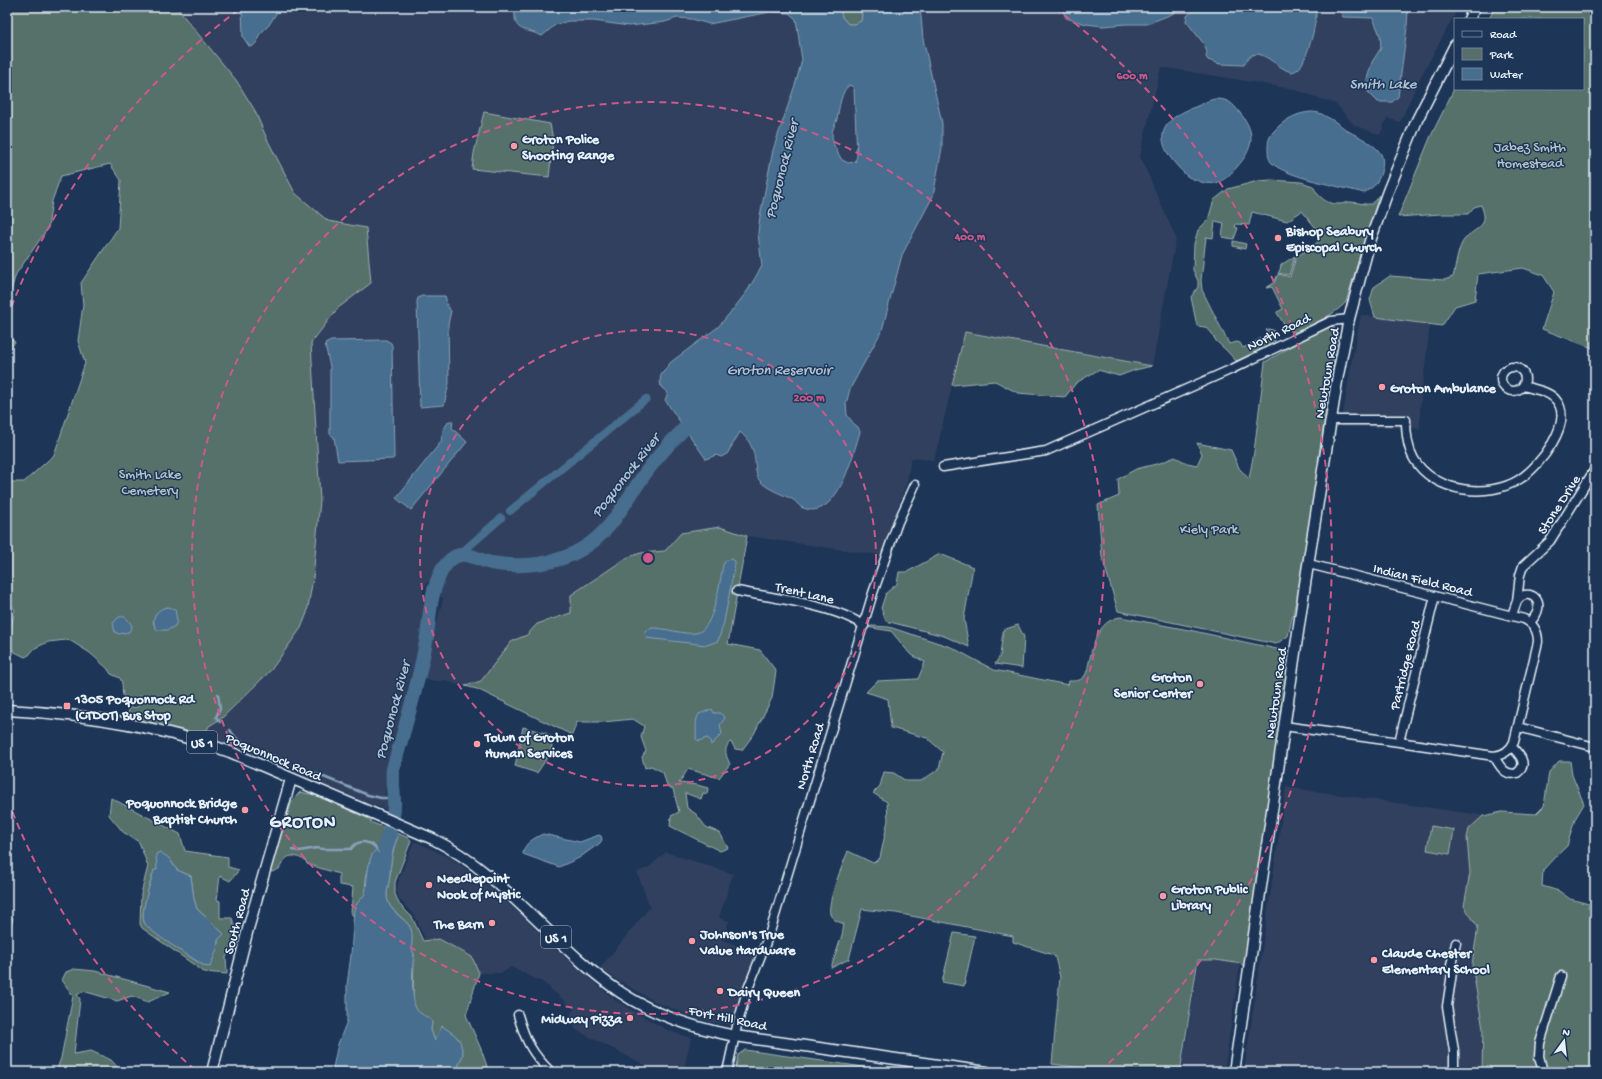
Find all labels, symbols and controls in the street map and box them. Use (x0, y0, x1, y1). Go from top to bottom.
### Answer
legend (1454, 18, 1584, 90)
text: Road (1490, 29, 1517, 43)
text: Park (1489, 49, 1515, 63)
text: Water (1490, 69, 1524, 83)
text: 600 m (1116, 70, 1148, 84)
water label: Smith Lake (1350, 76, 1418, 94)
water label: Poquonock River (762, 116, 805, 221)
place label: Groton Police Shooting Range (522, 132, 615, 165)
park label: Jabez Smith Homestead (1494, 140, 1566, 173)
marker: Groton Police Shooting Range (509, 141, 519, 151)
place label: Bishop Seabury Episcopal Church (1285, 224, 1382, 257)
text: 400 m (954, 231, 986, 245)
marker: Bishop Seabury Episcopal Church (1273, 233, 1283, 243)
street label: North Road (1245, 310, 1315, 356)
street label: Newtown Road (1312, 325, 1345, 420)
water label: Groton Reservoir (727, 362, 834, 380)
place label: Groton Ambulance (1390, 381, 1496, 398)
marker: Groton Ambulance (1377, 382, 1387, 392)
text: 200 m (794, 392, 825, 406)
water label: Poquonock River (588, 429, 666, 522)
park label: Smith Lake Cemetery (119, 467, 182, 500)
street label: Stone Drive (1535, 472, 1586, 538)
park label: Kiely Park (1180, 522, 1240, 539)
centre of rings (641, 551, 655, 565)
street label: Indian Field Road (1371, 561, 1475, 602)
street label: Trent Lane (772, 579, 836, 610)
street label: Partridge Road (1387, 617, 1426, 713)
street label: Newtown Road (1263, 645, 1293, 740)
water label: Poquonock River (372, 657, 416, 762)
place label: Groton Senior Center (1114, 670, 1194, 703)
marker: Groton Senior Center (1195, 679, 1205, 689)
place label: 1305 Poquonnock Rd (CTDOT) Bus Stop (74, 692, 196, 725)
marker: 1305 Poquonnock Rd (CTDOT) Bus Stop (62, 701, 72, 711)
street label: North Road (793, 720, 830, 792)
street label: Poquonnock Road (222, 730, 325, 787)
place label: Town of Groton Human Services (484, 730, 574, 763)
road number: US 1 (187, 731, 217, 753)
marker: Town of Groton Human Services (472, 739, 482, 749)
place label: Poquonnock Bridge Baptist Church (125, 796, 238, 829)
marker: Poquonnock Bridge Baptist Church (240, 805, 250, 815)
district label: GROTON (269, 813, 337, 834)
place label: Needlepoint Nook of Mystic (437, 871, 522, 904)
marker: Needlepoint Nook of Mystic (424, 880, 434, 890)
place label: Groton Public Library (1171, 882, 1249, 915)
street label: South Road (221, 885, 256, 956)
marker: Groton Public Library (1158, 891, 1168, 901)
place label: The Barn (433, 917, 484, 934)
marker: The Barn (487, 918, 497, 928)
road number: US 1 (541, 926, 571, 948)
place label: Johnson's True Value Hardware (699, 927, 796, 960)
marker: Johnson's True Value Hardware (687, 936, 697, 946)
place label: Claude Chester Elementary School (1381, 946, 1490, 979)
marker: Claude Chester Elementary School (1369, 955, 1379, 965)
place label: Dairy Queen (726, 985, 801, 1002)
marker: Dairy Queen (715, 986, 725, 996)
street label: Fort Hill Road (686, 1003, 770, 1036)
place label: Midway Pizza (541, 1012, 623, 1029)
marker: Midway Pizza (625, 1013, 635, 1023)
north arrow (1544, 1021, 1584, 1061)
text: N (1561, 1027, 1571, 1040)

